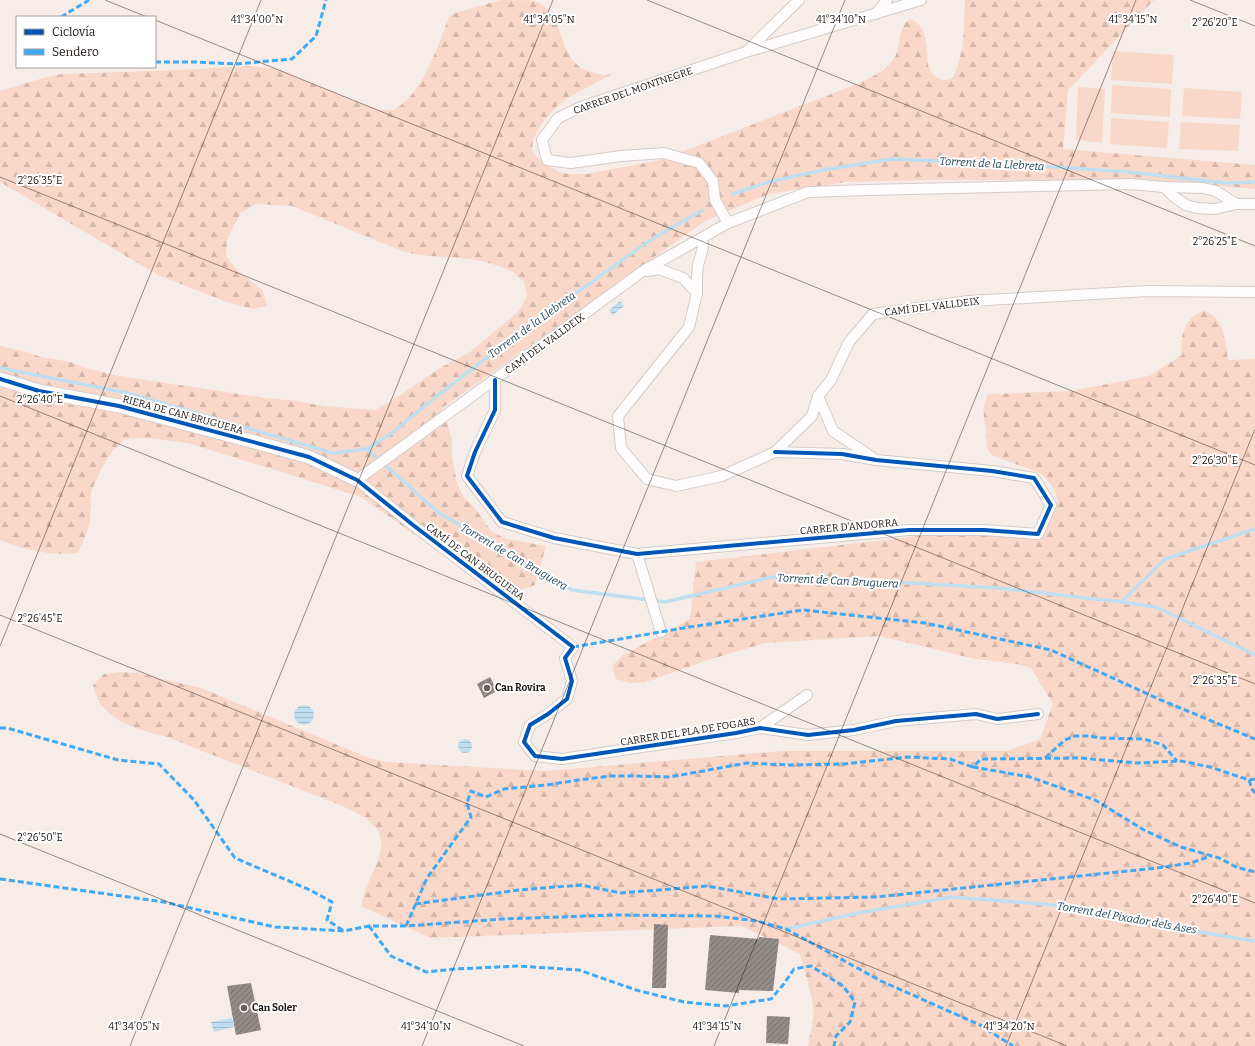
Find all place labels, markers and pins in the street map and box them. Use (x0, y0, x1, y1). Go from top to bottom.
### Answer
place label: Can Rovira (495, 682, 546, 694)
marker: Can Rovira (482, 683, 492, 693)
place label: Can Soler (252, 1002, 297, 1014)
marker: Can Soler (239, 1003, 249, 1013)

